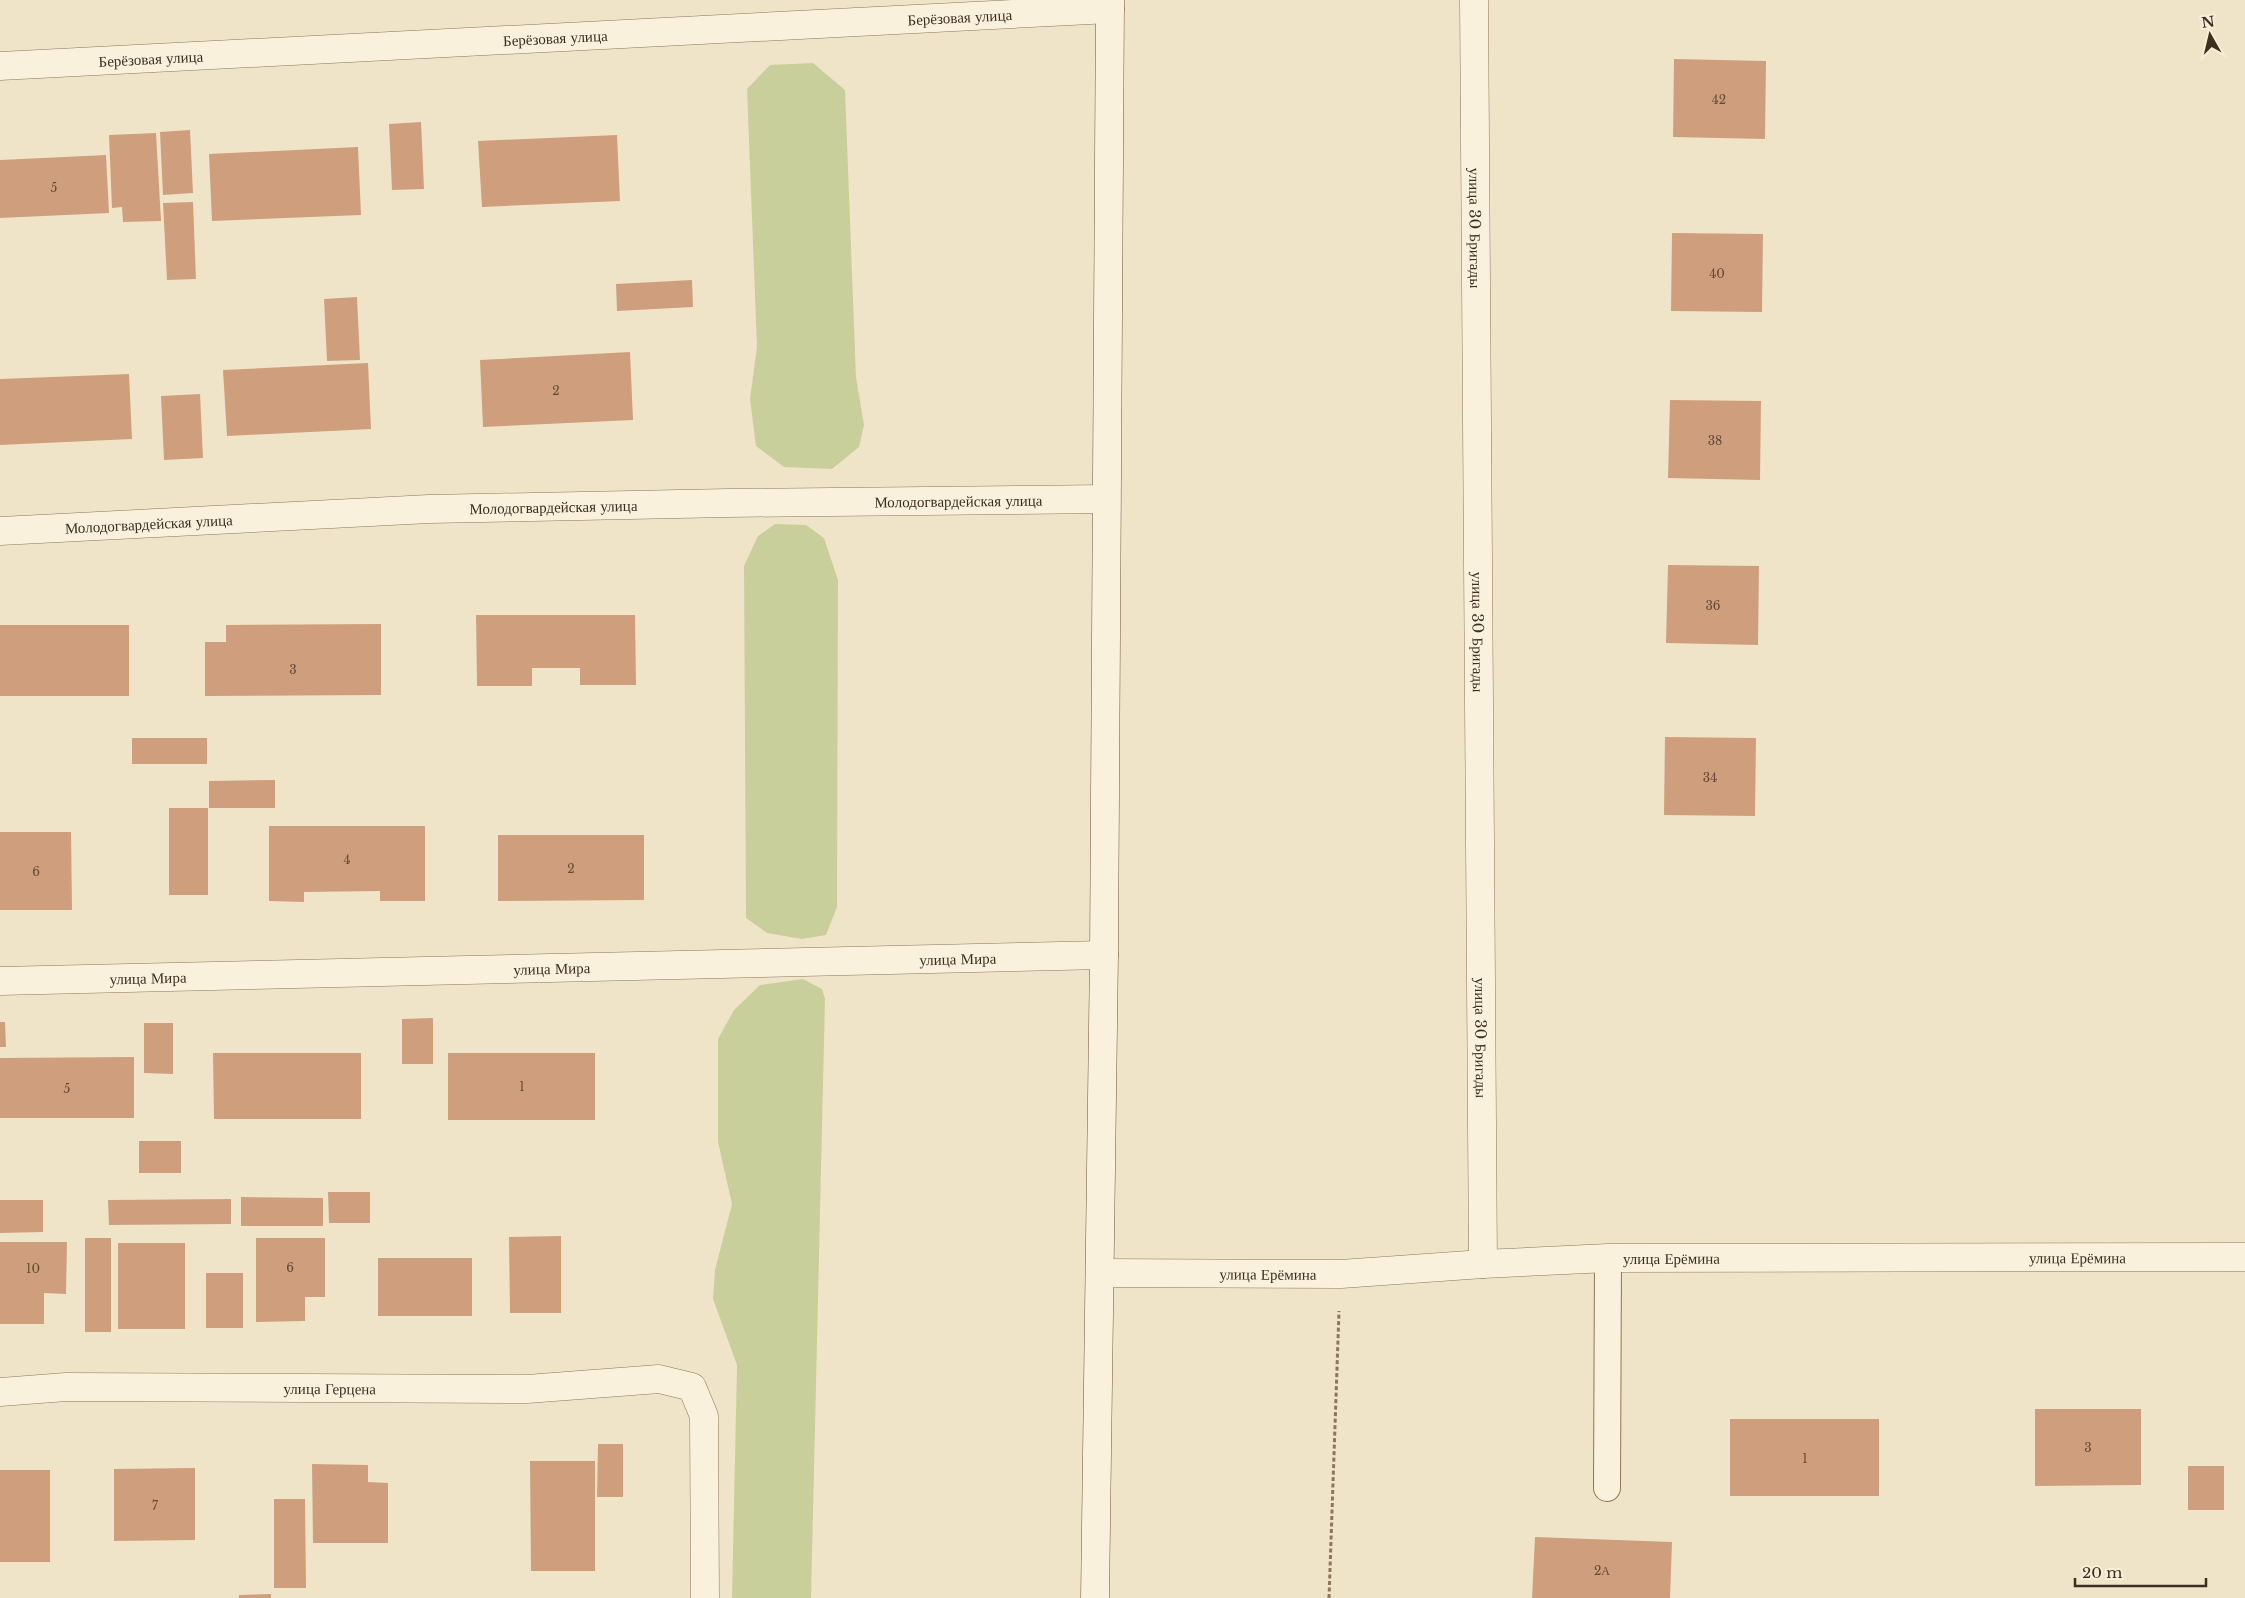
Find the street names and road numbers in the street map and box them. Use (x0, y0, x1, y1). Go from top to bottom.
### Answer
street label: Берёзовая улица (907, 5, 1013, 29)
street label: Берёзовая улица (503, 25, 608, 50)
street label: Берёзовая улица (98, 46, 204, 70)
street label: улица 30 Бригады (1466, 168, 1486, 288)
street label: Молодогвардейская улица (874, 490, 1043, 511)
street label: Молодогвардейская улица (469, 495, 638, 518)
street label: Молодогвардейская улица (64, 510, 234, 537)
street label: улица 30 Бригады (1469, 572, 1488, 692)
street label: улица Мира (919, 948, 997, 969)
street label: улица Мира (513, 958, 591, 978)
street label: улица Мира (109, 967, 187, 988)
street label: улица 30 Бригады (1471, 978, 1491, 1098)
street label: улица Ерёмина (1623, 1248, 1720, 1267)
street label: улица Ерёмина (2029, 1248, 2126, 1267)
street label: улица Ерёмина (1219, 1264, 1317, 1283)
street label: улица Герцена (284, 1378, 376, 1398)

